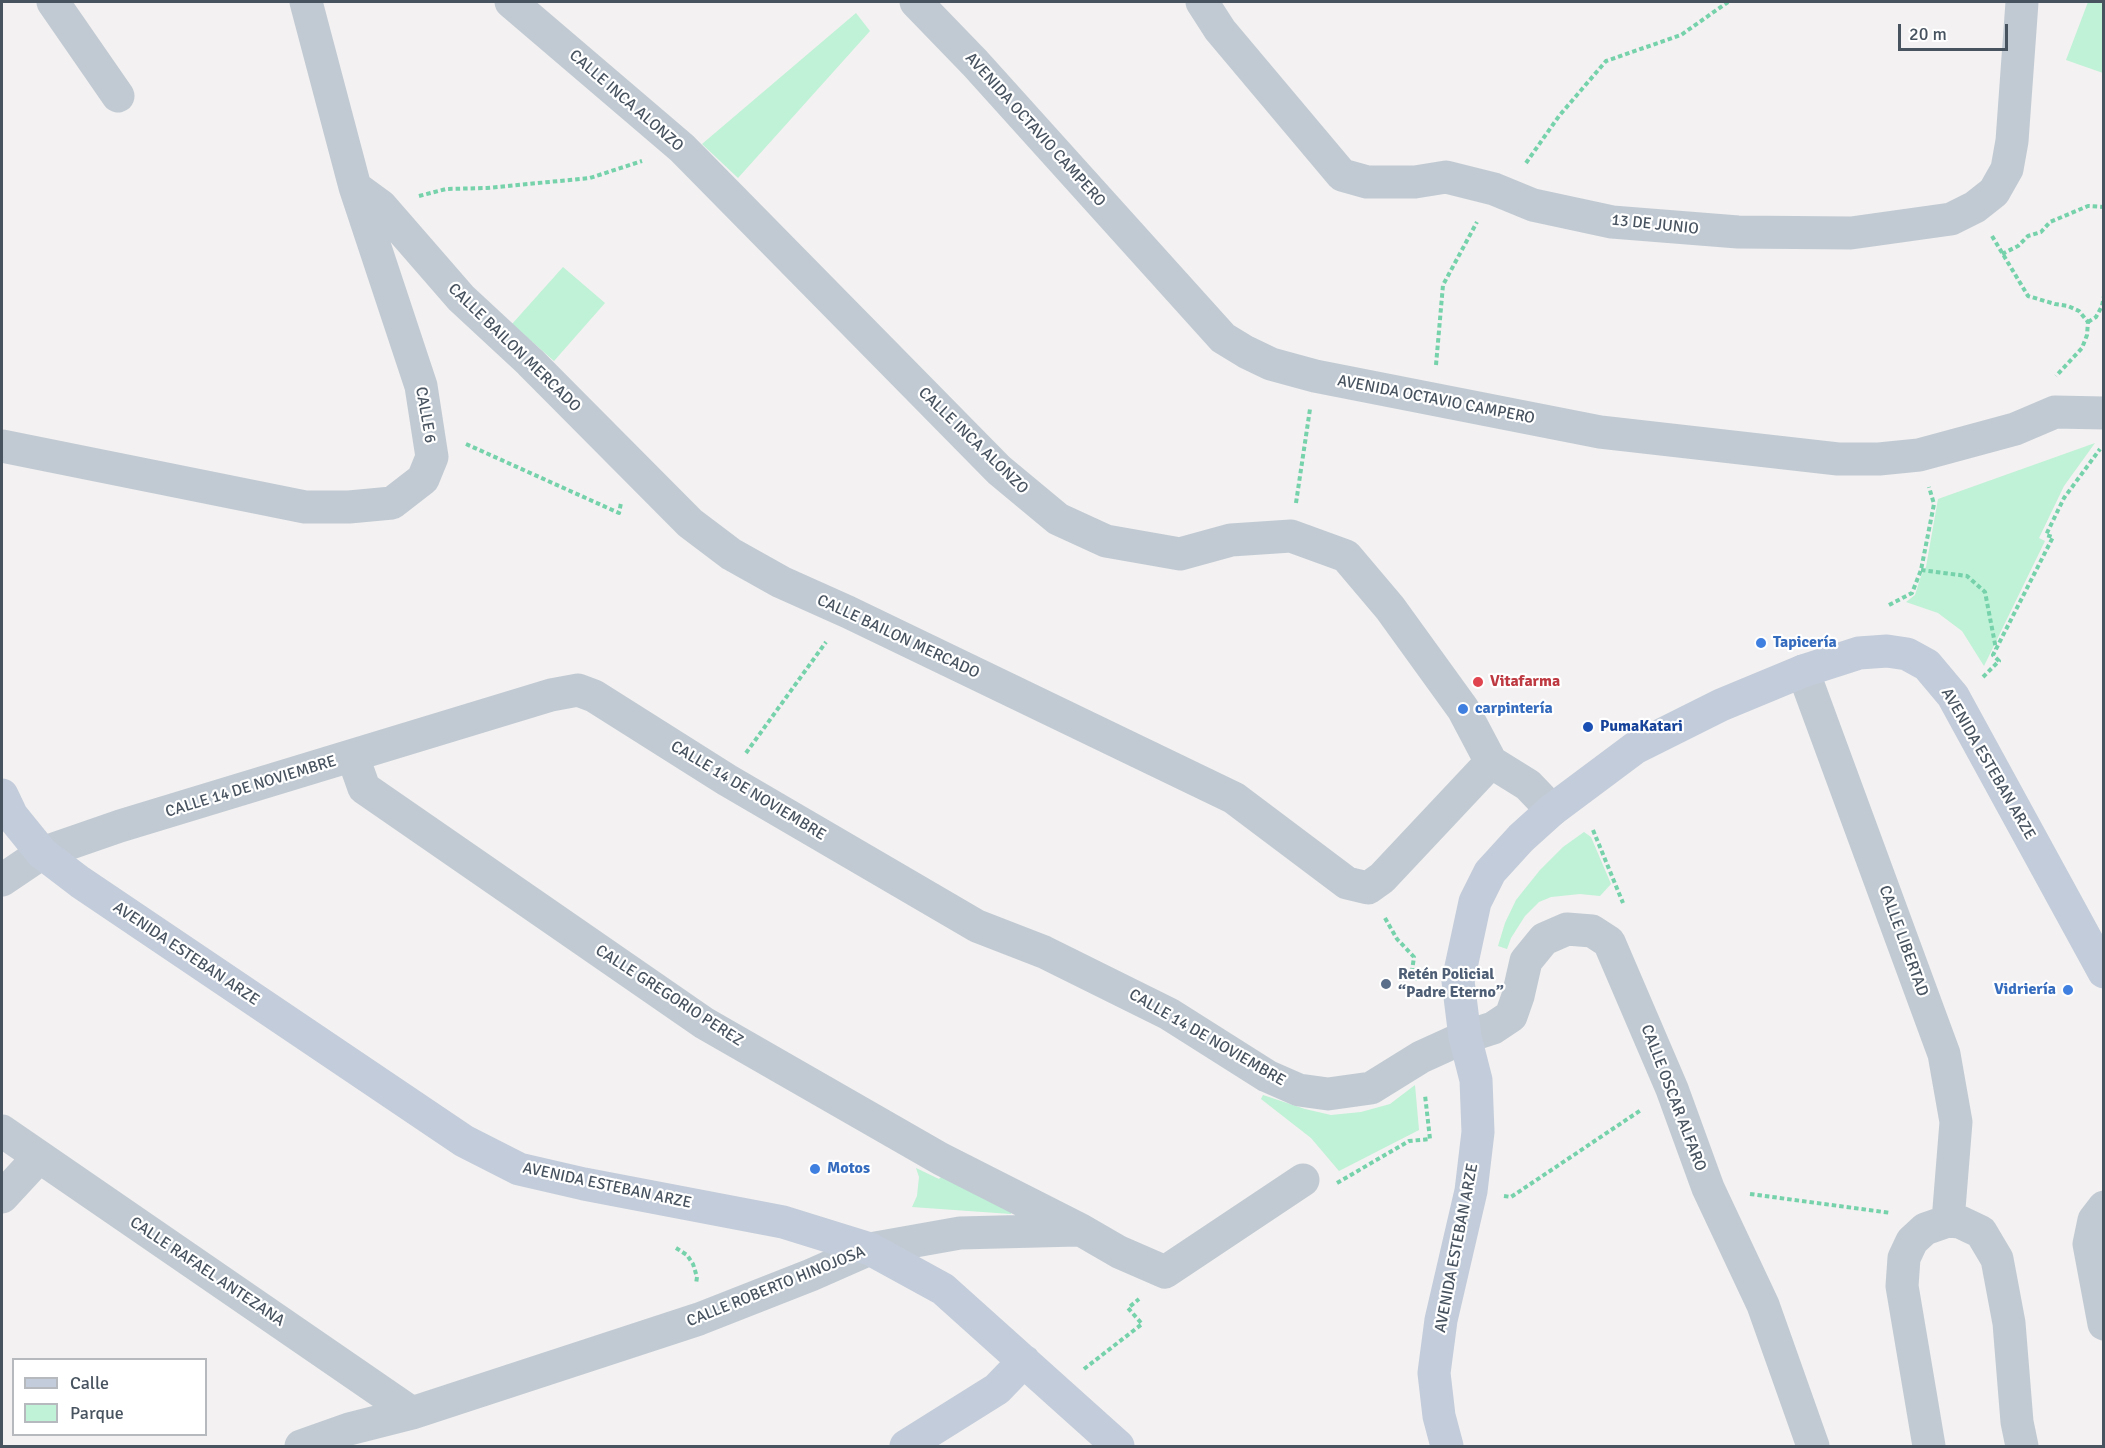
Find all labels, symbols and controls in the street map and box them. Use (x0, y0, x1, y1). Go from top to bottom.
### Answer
scale bar (1901, 12, 2010, 50)
text: 20 m (1909, 23, 1947, 45)
street label: CALLE INCA ALONZO (565, 46, 687, 156)
street label: AVENIDA OCTAVIO CAMPERO (961, 49, 1109, 211)
street label: 13 DE JUNIO (1610, 211, 1700, 239)
street label: CALLE BAILON MERCADO (444, 280, 584, 416)
street label: AVENIDA OCTAVIO CAMPERO (1336, 371, 1536, 429)
street label: CALLE INCA ALONZO (914, 384, 1032, 498)
street label: CALLE 6 (411, 385, 439, 445)
street label: CALLE BAILON MERCADO (814, 591, 982, 683)
place label: Tapicería (1773, 633, 1837, 653)
marker: Tapicería (1754, 636, 1768, 650)
place label: Vitafarma (1490, 672, 1560, 692)
marker: Vitafarma (1471, 675, 1485, 689)
street label: AVENIDA ESTEBAN ARZE (1937, 685, 2039, 843)
place label: carpintería (1475, 699, 1553, 719)
marker: carpintería (1456, 702, 1470, 716)
place label: PumaKatari (1600, 717, 1683, 737)
marker: PumaKatari (1581, 720, 1595, 734)
street label: CALLE 14 DE NOVIEMBRE (667, 737, 829, 845)
street label: CALLE 14 DE NOVIEMBRE (163, 752, 339, 822)
street label: CALLE LIBERTAD (1874, 883, 1932, 999)
street label: AVENIDA ESTEBAN ARZE (109, 898, 263, 1010)
street label: CALLE GREGORIO PEREZ (592, 941, 746, 1051)
place label: Retén Policial “Padre Eterno” (1398, 965, 1504, 1003)
marker: Retén Policial “Padre Eterno” (1379, 977, 1393, 991)
place label: Vidriería (1994, 980, 2056, 1000)
marker: Vidriería (2061, 983, 2075, 997)
street label: CALLE 14 DE NOVIEMBRE (1125, 985, 1289, 1091)
street label: CALLE OSCAR ALFARO (1636, 1022, 1710, 1174)
street label: AVENIDA ESTEBAN ARZE (521, 1159, 693, 1213)
place label: Motos (827, 1159, 870, 1179)
marker: Motos (808, 1162, 822, 1176)
street label: AVENIDA ESTEBAN ARZE (1431, 1162, 1483, 1334)
street label: CALLE RAFAEL ANTEZANA (126, 1213, 288, 1331)
street label: CALLE ROBERTO HINOJOSA (684, 1242, 868, 1332)
legend (12, 1358, 207, 1436)
text: Calle (70, 1372, 109, 1394)
text: Parque (70, 1402, 124, 1424)

